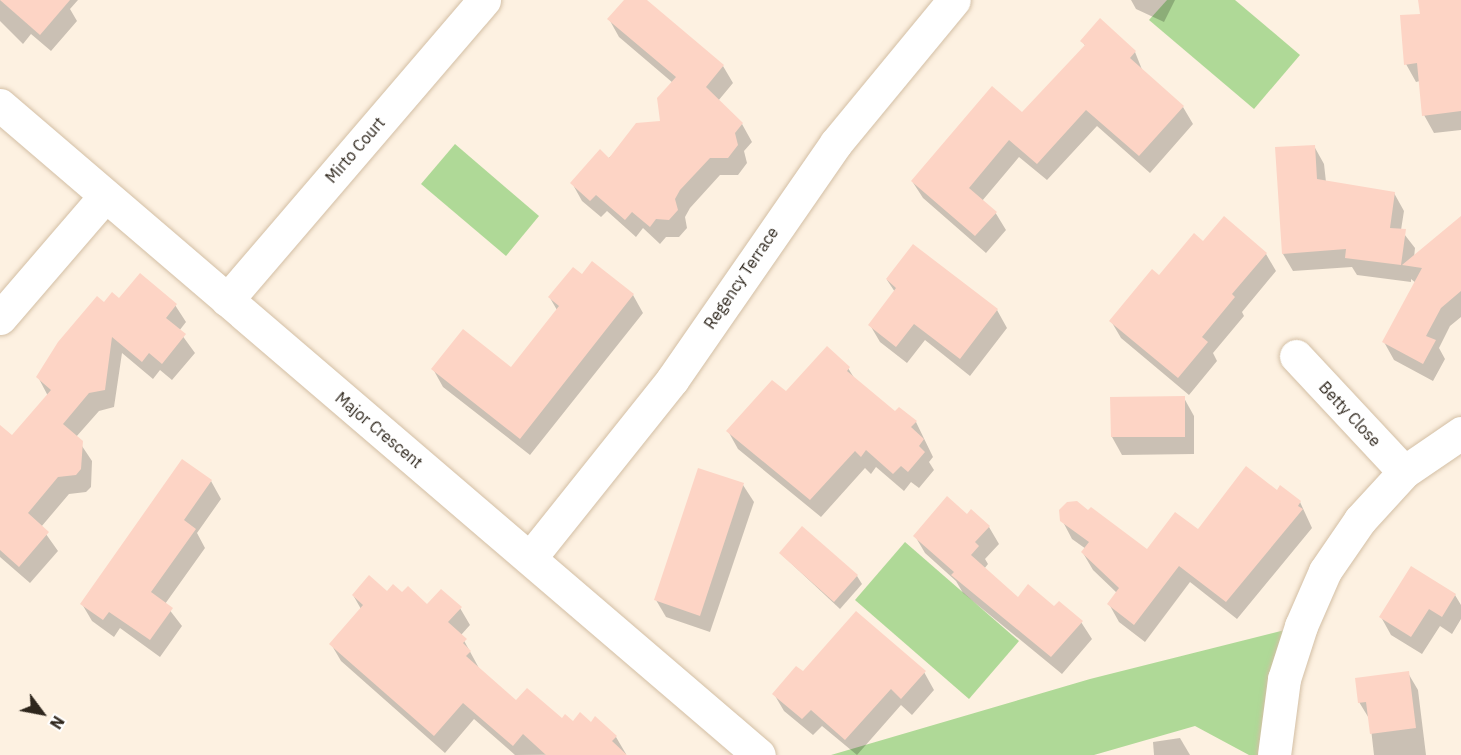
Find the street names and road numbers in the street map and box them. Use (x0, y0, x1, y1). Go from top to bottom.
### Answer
street label: Mirto Court (321, 113, 389, 187)
street label: Regency Terrace (700, 223, 782, 333)
street label: Betty Close (1315, 378, 1385, 450)
street label: Major Crescent (332, 388, 426, 472)

